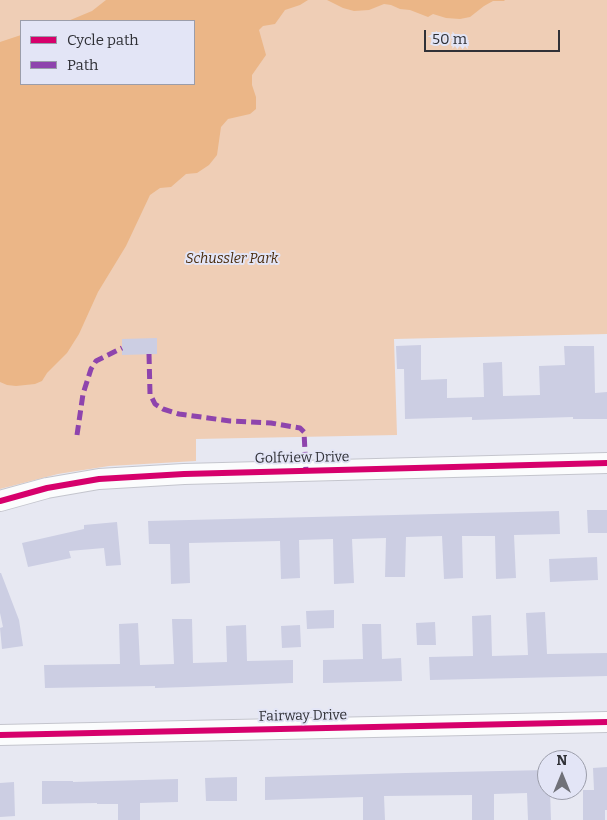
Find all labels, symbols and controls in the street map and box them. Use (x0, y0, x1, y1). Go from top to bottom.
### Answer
legend (20, 20, 195, 85)
scale bar (427, 20, 563, 52)
text: 50 m (432, 30, 467, 48)
text: Cycle path (67, 31, 139, 49)
text: Path (67, 56, 98, 74)
park label: Schussler Park (186, 251, 278, 267)
street label: Golfview Drive (254, 449, 350, 467)
street label: Fairway Drive (259, 707, 347, 725)
north arrow (537, 750, 587, 800)
text: N (557, 752, 567, 769)

